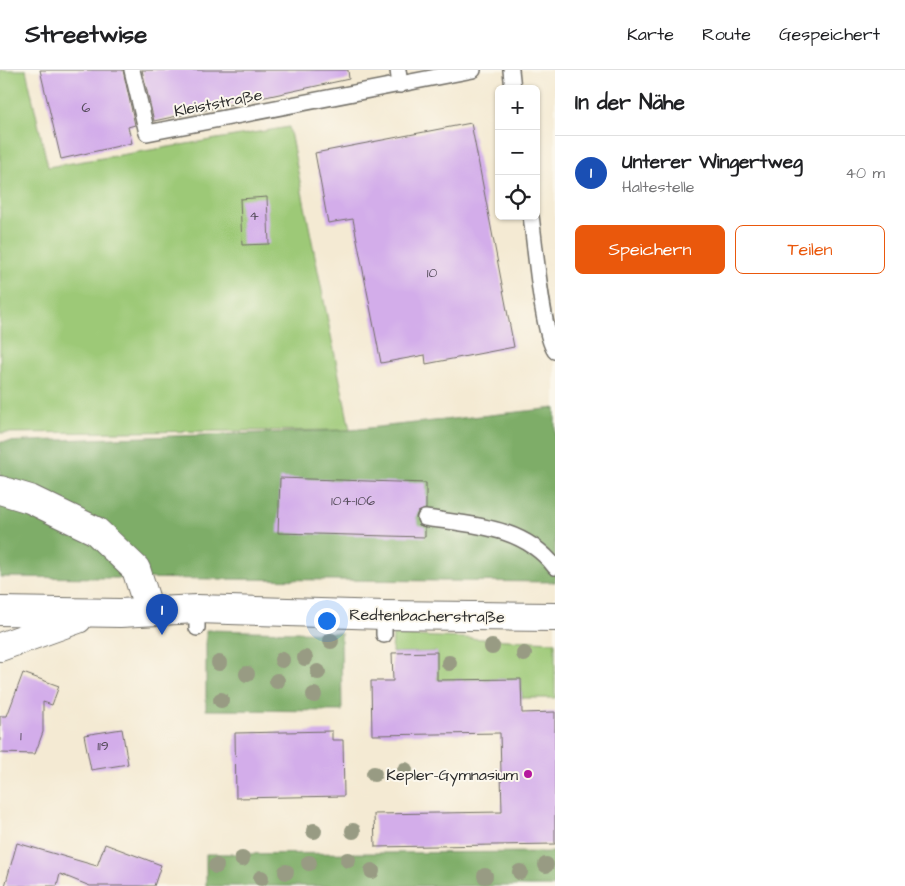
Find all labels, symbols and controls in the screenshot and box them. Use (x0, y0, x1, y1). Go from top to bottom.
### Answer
text: Streetwise (25, 18, 147, 52)
text: Karte (627, 22, 674, 47)
text: Route (702, 22, 751, 47)
text: Gespeichert (779, 22, 880, 47)
street label: Kleiststraße (172, 84, 264, 122)
map controls (495, 85, 540, 220)
button: + (495, 85, 540, 130)
text: In der Nähe (575, 88, 685, 117)
house number: 6 (82, 98, 91, 118)
button: − (495, 130, 540, 175)
text: Unterer Wingertweg (622, 149, 803, 176)
text: 1 (590, 162, 592, 184)
text: 40 m (845, 162, 885, 184)
button: locate (495, 175, 540, 220)
text: Haltestelle (622, 176, 694, 198)
house number: 4 (249, 206, 259, 226)
button: Speichern (575, 225, 725, 274)
button: Teilen (735, 225, 885, 274)
house number: 10 (427, 263, 437, 283)
house number: 104-106 (331, 491, 375, 511)
pin: 1 (146, 594, 178, 635)
street label: Redtenbacherstraße (349, 604, 505, 628)
your location (314, 608, 340, 634)
house number: 1 (20, 726, 22, 746)
house number: 119 (97, 736, 109, 756)
place label: Kepler-Gymnasium (386, 764, 519, 787)
marker: Kepler-Gymnasium (522, 768, 534, 780)

